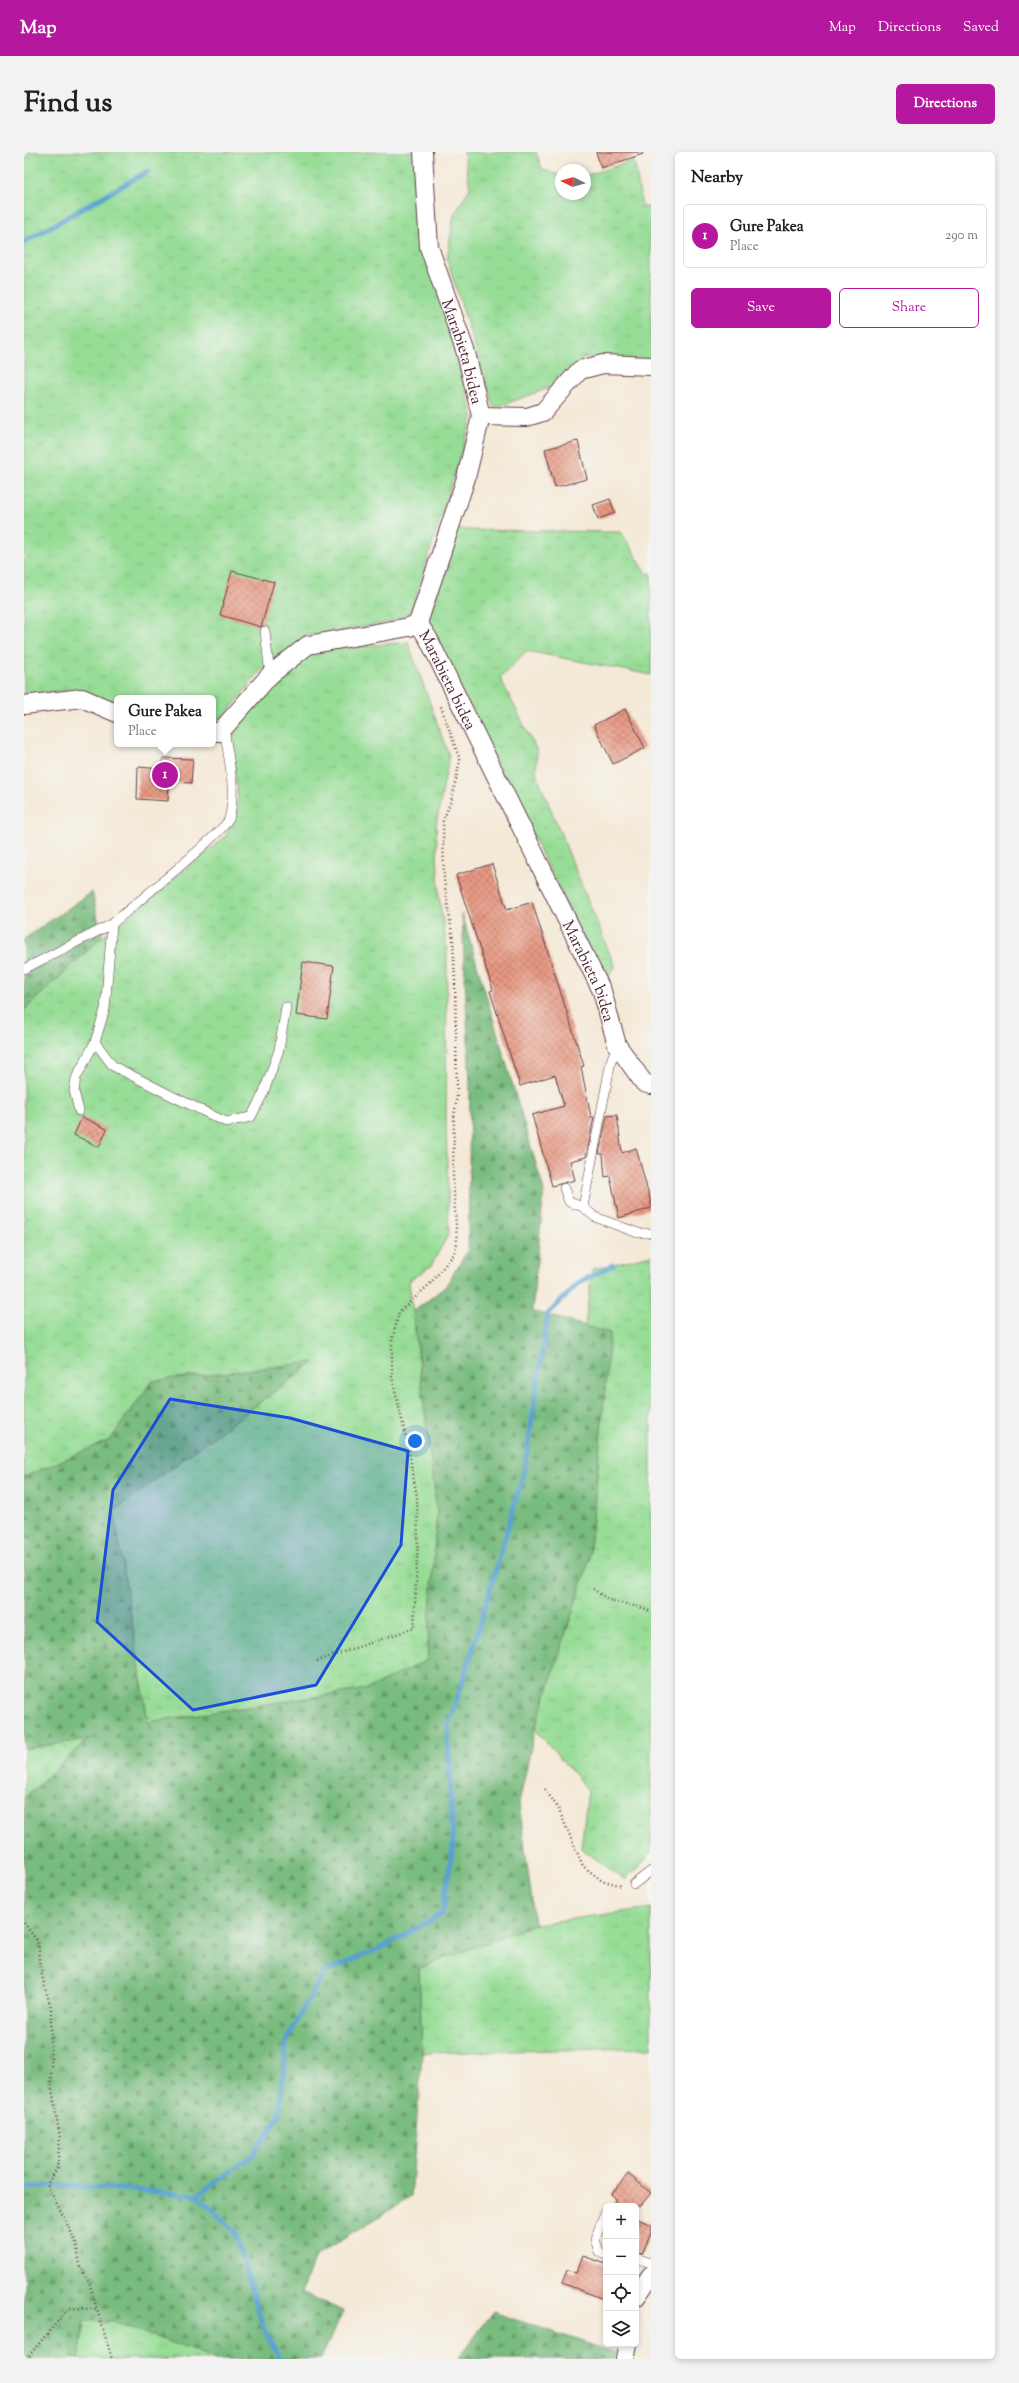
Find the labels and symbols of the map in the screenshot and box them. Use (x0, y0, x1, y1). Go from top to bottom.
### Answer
north arrow (555, 164, 591, 200)
street label: Marabieta bidea (434, 296, 487, 407)
street label: Marabieta bidea (412, 626, 481, 735)
pin: 1 (152, 760, 178, 790)
street label: Marabieta bidea (555, 917, 619, 1025)
your location (405, 1431, 425, 1451)

